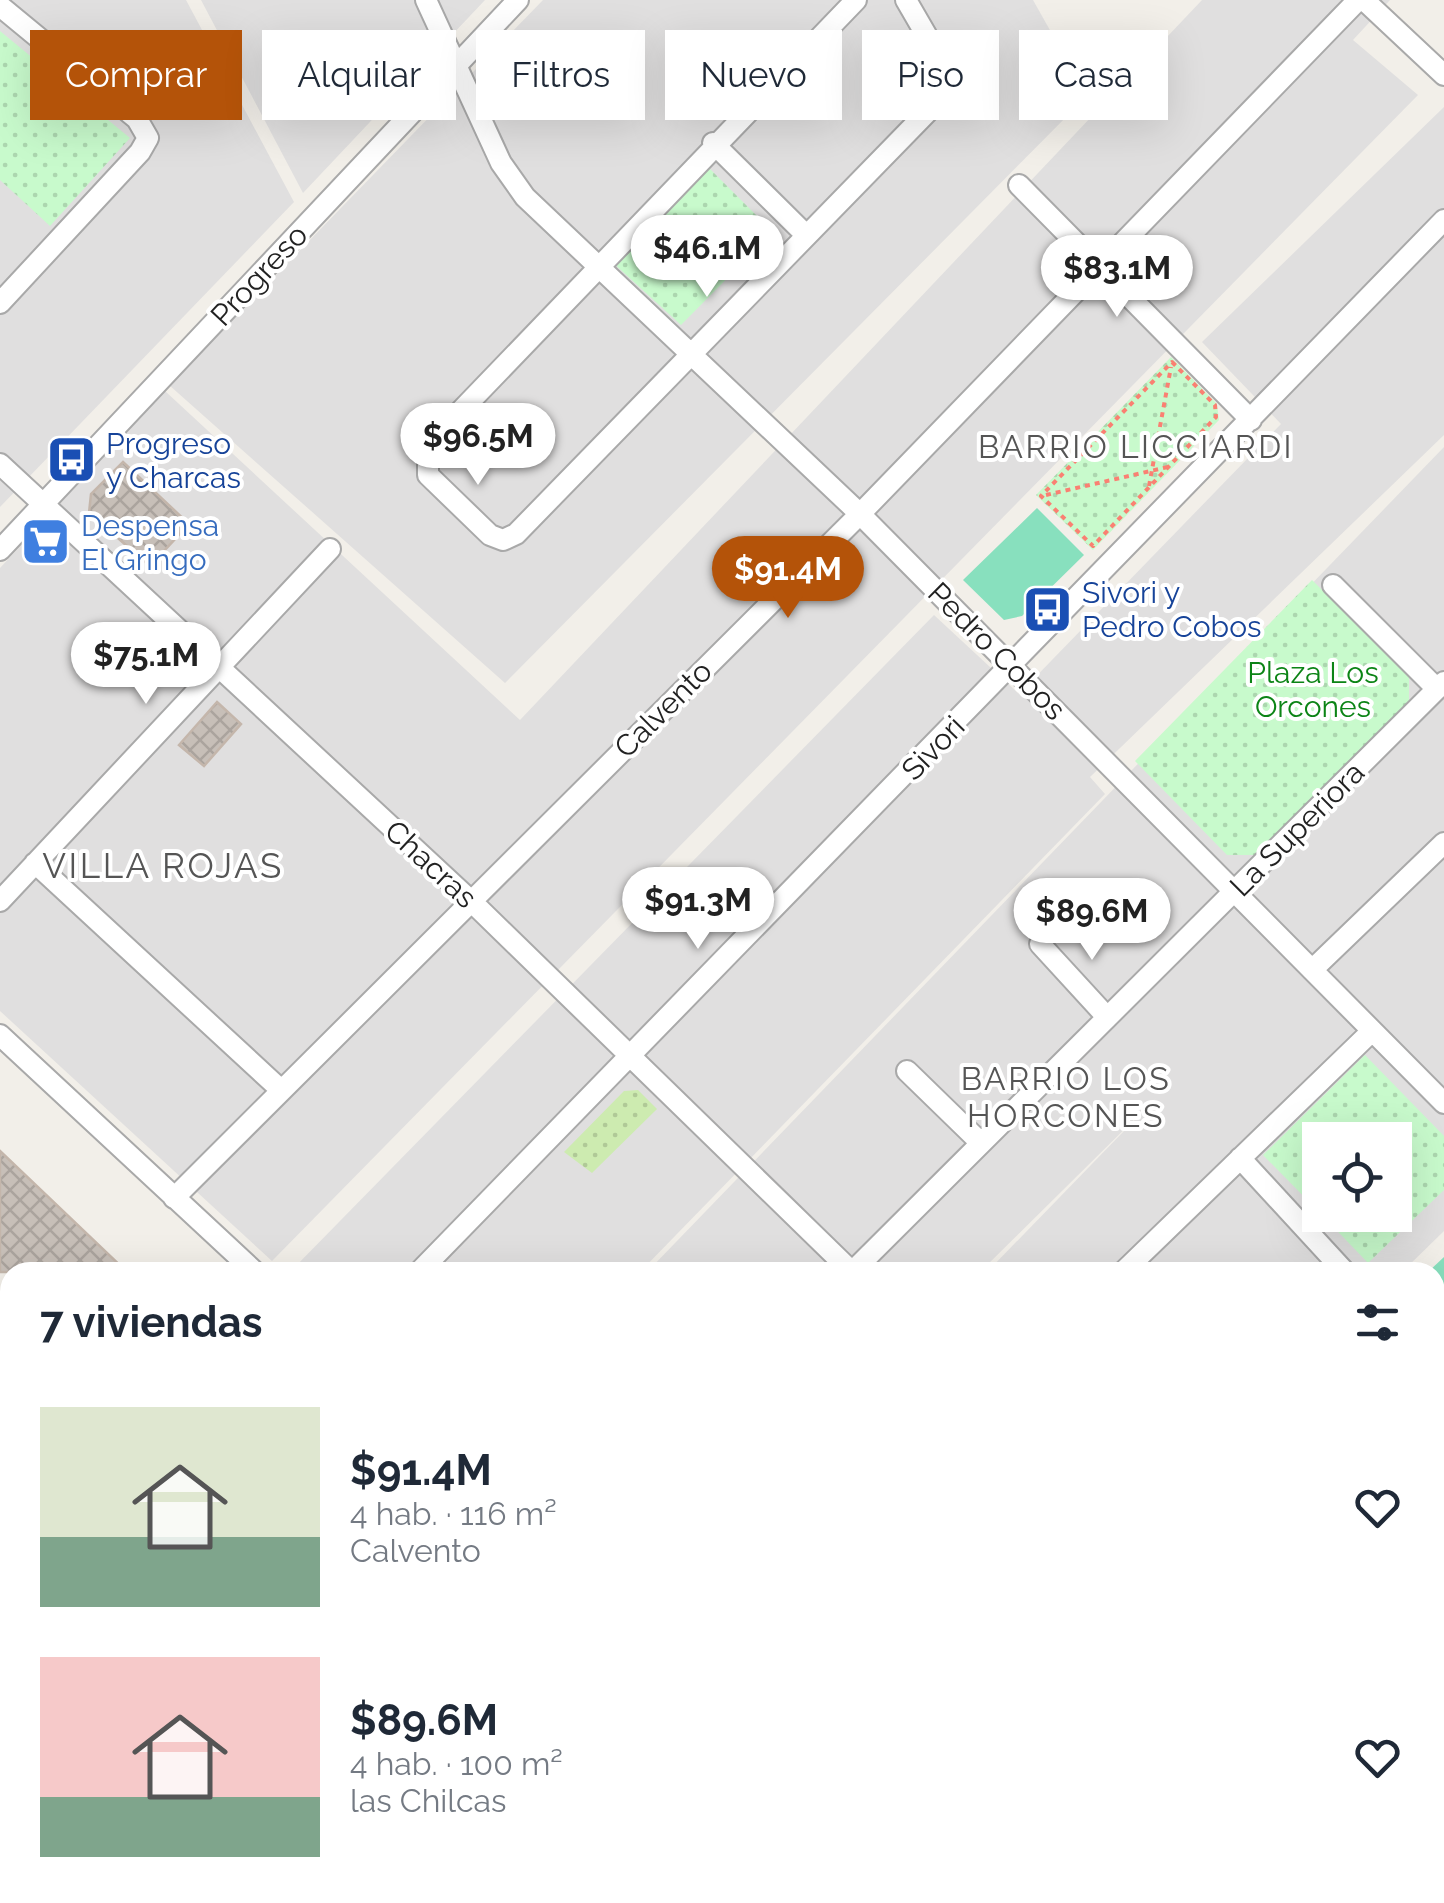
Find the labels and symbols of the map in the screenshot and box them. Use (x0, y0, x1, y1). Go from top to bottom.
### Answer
pin: $46.1M (626, 215, 788, 300)
street label: Progreso (204, 217, 314, 333)
pin: $83.1M (1036, 235, 1198, 320)
pin: $96.5M (397, 403, 559, 488)
place label: Progreso y Charcas (106, 426, 241, 495)
district label: BARRIO LICCIARDI (978, 428, 1294, 465)
bus stop icon: Progreso y Charcas (45, 434, 97, 486)
place label: Despensa El Gringo (81, 508, 219, 577)
supermarket icon: Despensa El Gringo (20, 516, 72, 568)
pin: $91.4M (707, 536, 869, 621)
street label: Pedro Cobos (921, 575, 1073, 727)
place label: Sivori y Pedro Cobos (1082, 575, 1261, 644)
bus stop icon: Sivori y Pedro Cobos (1021, 583, 1073, 635)
pin: $75.1M (65, 622, 227, 707)
street label: Calvento (607, 653, 719, 765)
park label: Plaza Los Orcones (1247, 655, 1379, 724)
street label: Sivori (894, 709, 972, 787)
street label: La Superiora (1223, 755, 1371, 903)
street label: Chacras (378, 813, 484, 915)
district label: VILLA ROJAS (42, 845, 284, 886)
pin: $91.3M (617, 867, 779, 952)
pin: $89.6M (1011, 878, 1173, 963)
district label: BARRIO LOS HORCONES (961, 1060, 1171, 1134)

